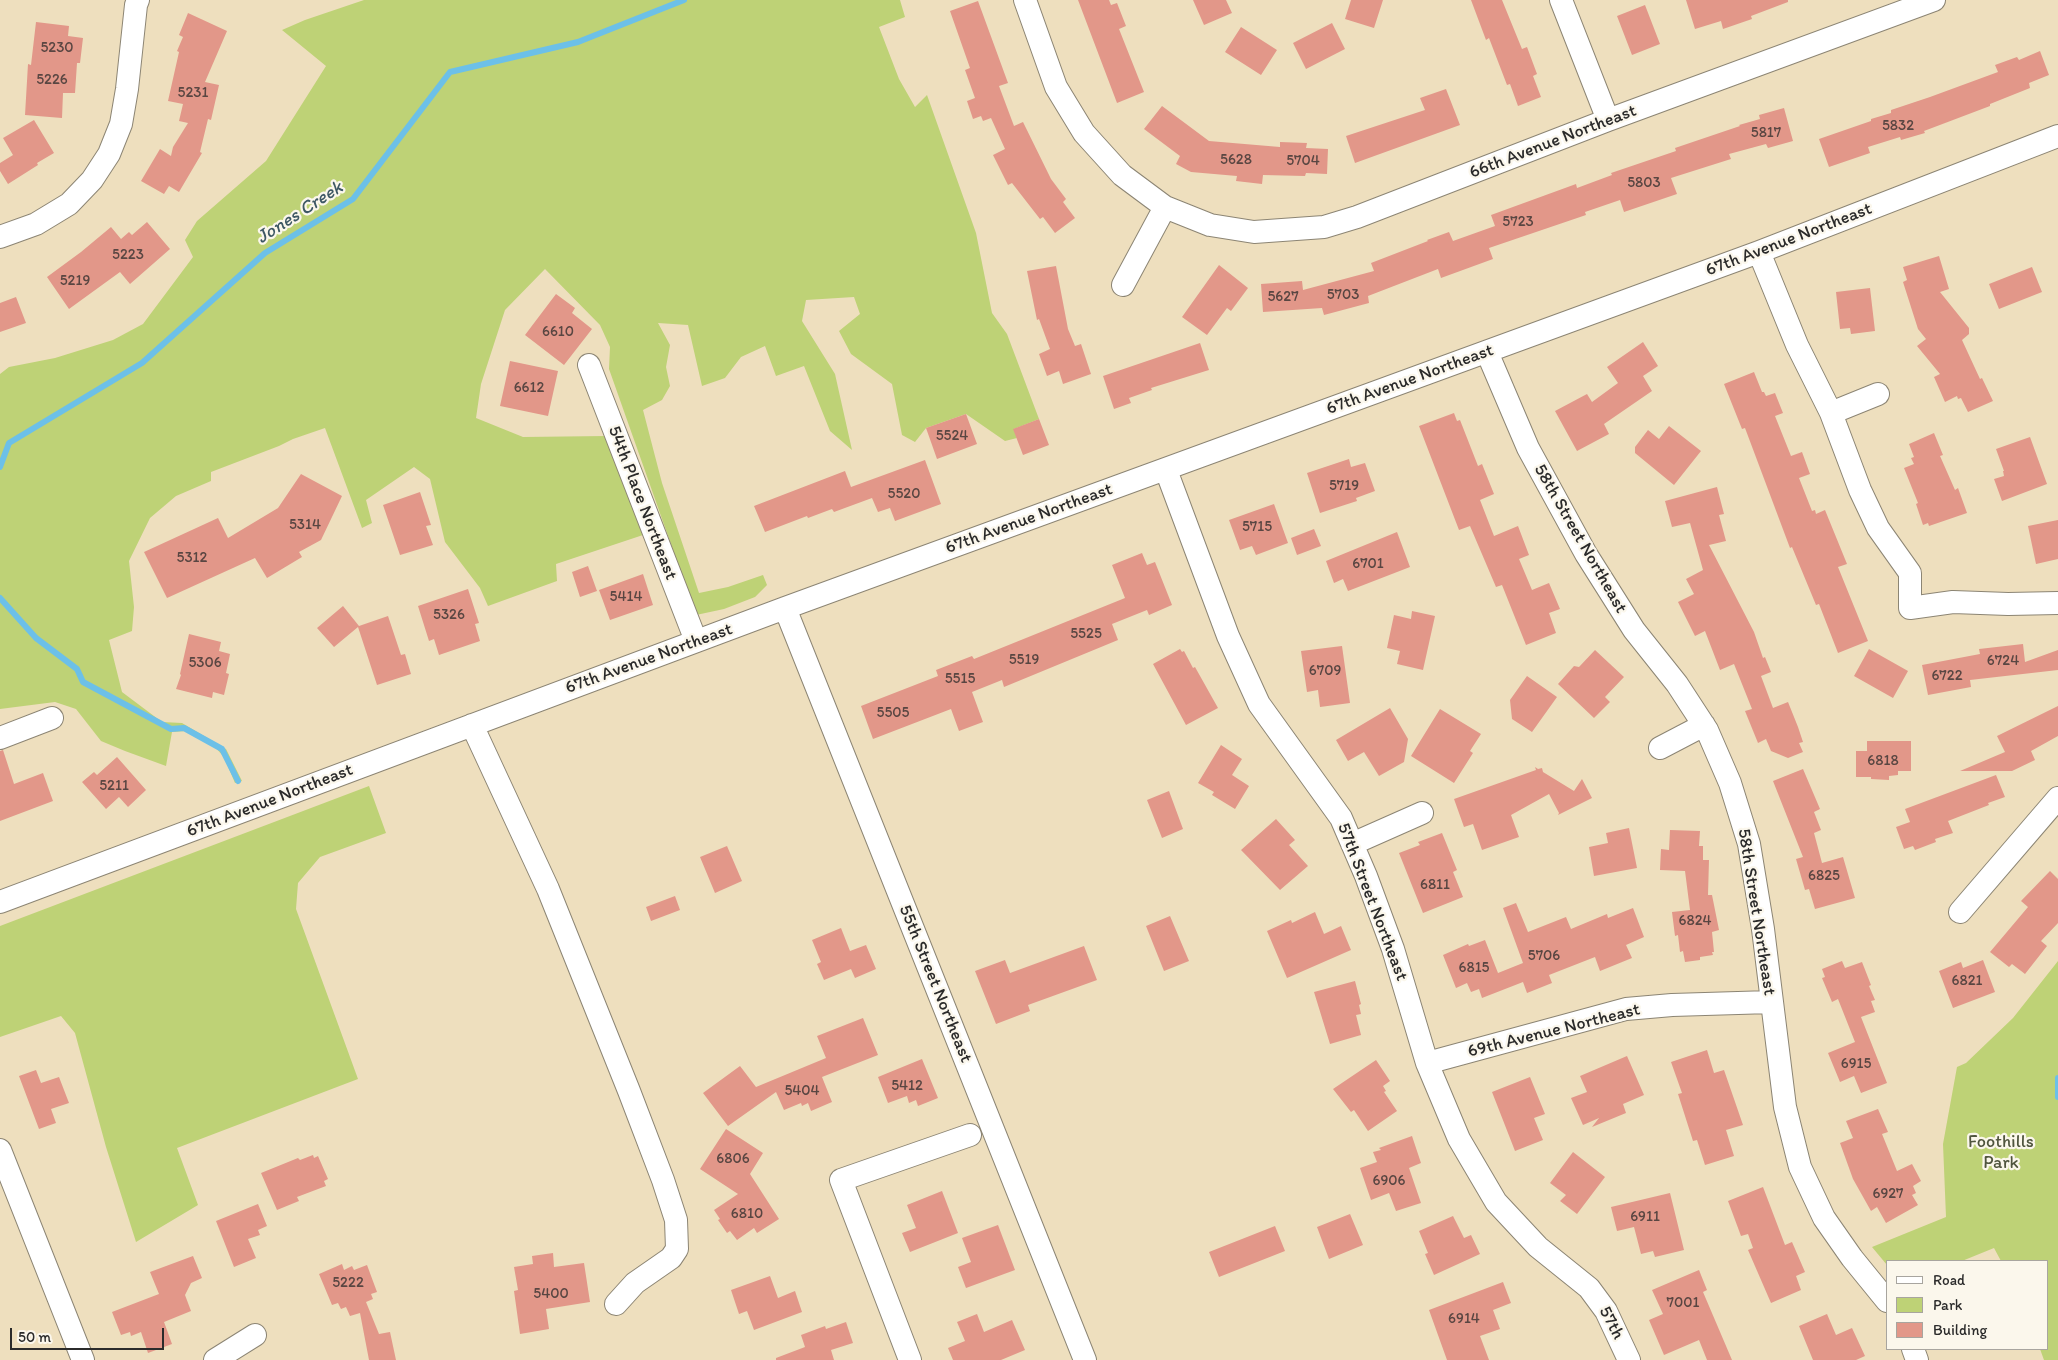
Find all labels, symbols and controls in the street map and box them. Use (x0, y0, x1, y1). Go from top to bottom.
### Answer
house number: 5230 (40, 39, 74, 57)
house number: 5226 (36, 71, 68, 89)
house number: 5231 (178, 84, 208, 102)
street label: 66th Avenue Northeast (1467, 100, 1639, 184)
house number: 5832 (1882, 117, 1914, 135)
house number: 5817 (1751, 124, 1781, 142)
house number: 5628 (1220, 151, 1252, 169)
house number: 5704 (1286, 152, 1320, 170)
house number: 5803 (1627, 174, 1661, 192)
water label: Jones Creek (252, 177, 348, 249)
street label: 67th Avenue Northeast (1703, 198, 1875, 282)
house number: 5723 (1502, 213, 1534, 231)
house number: 5223 (112, 246, 144, 264)
house number: 5219 (60, 272, 90, 290)
house number: 5703 (1327, 286, 1359, 304)
house number: 5627 (1267, 288, 1299, 306)
house number: 6610 (542, 323, 574, 341)
street label: 67th Avenue Northeast (1323, 340, 1497, 420)
house number: 6612 (514, 379, 544, 397)
street label: 54th Place Northeast (603, 423, 681, 583)
house number: 5524 (936, 427, 968, 445)
street label: 58th Street Northeast (1529, 461, 1631, 617)
house number: 5719 (1329, 477, 1359, 495)
street label: 67th Avenue Northeast (942, 479, 1116, 559)
house number: 5520 (888, 485, 920, 503)
house number: 5314 (289, 516, 321, 534)
house number: 5715 (1242, 518, 1272, 536)
house number: 5312 (177, 549, 207, 567)
house number: 6701 (1352, 555, 1384, 573)
house number: 5414 (610, 588, 642, 606)
house number: 5326 (433, 606, 465, 624)
street label: 67th Avenue Northeast (562, 619, 736, 699)
house number: 5525 (1070, 625, 1102, 643)
house number: 5519 (1009, 651, 1039, 669)
house number: 6724 (1987, 652, 2019, 670)
house number: 5306 (188, 654, 222, 672)
house number: 6709 (1309, 662, 1341, 680)
house number: 6722 (1931, 667, 1963, 685)
house number: 5515 (945, 670, 975, 688)
house number: 5505 (877, 704, 909, 722)
house number: 6818 (1867, 752, 1899, 770)
street label: 67th Avenue Northeast (184, 759, 356, 843)
house number: 5211 (99, 777, 129, 795)
street label: 57th Street Northeast (1332, 820, 1412, 984)
street label: 58th Street Northeast (1732, 827, 1780, 997)
house number: 6825 (1808, 867, 1840, 885)
house number: 6811 (1420, 876, 1450, 894)
street label: 55th Street Northeast (894, 902, 976, 1066)
house number: 6824 (1678, 912, 1712, 930)
house number: 5706 (1528, 947, 1560, 965)
house number: 6815 (1459, 959, 1489, 977)
house number: 6821 (1951, 972, 1983, 990)
street label: 69th Avenue Northeast (1466, 999, 1642, 1063)
house number: 6915 (1841, 1055, 1871, 1073)
house number: 5412 (891, 1077, 923, 1095)
house number: 5404 (784, 1082, 820, 1100)
park label: Foothills Park (1968, 1131, 2034, 1174)
house number: 6806 (716, 1150, 750, 1168)
house number: 6906 (1373, 1172, 1405, 1190)
house number: 6927 (1872, 1185, 1904, 1203)
house number: 6810 (731, 1205, 763, 1223)
house number: 6911 (1630, 1208, 1660, 1226)
legend (1886, 1260, 2048, 1350)
text: Road (1933, 1271, 1965, 1289)
house number: 5222 (332, 1274, 364, 1292)
house number: 5400 (533, 1285, 569, 1303)
house number: 7001 (1667, 1294, 1699, 1312)
text: Park (1933, 1296, 1963, 1314)
street label: 57th (1593, 1303, 1629, 1343)
house number: 6914 (1448, 1310, 1480, 1328)
scale bar (12, 1318, 166, 1350)
text: Building (1933, 1321, 1987, 1339)
text: 50 m (18, 1328, 51, 1346)

